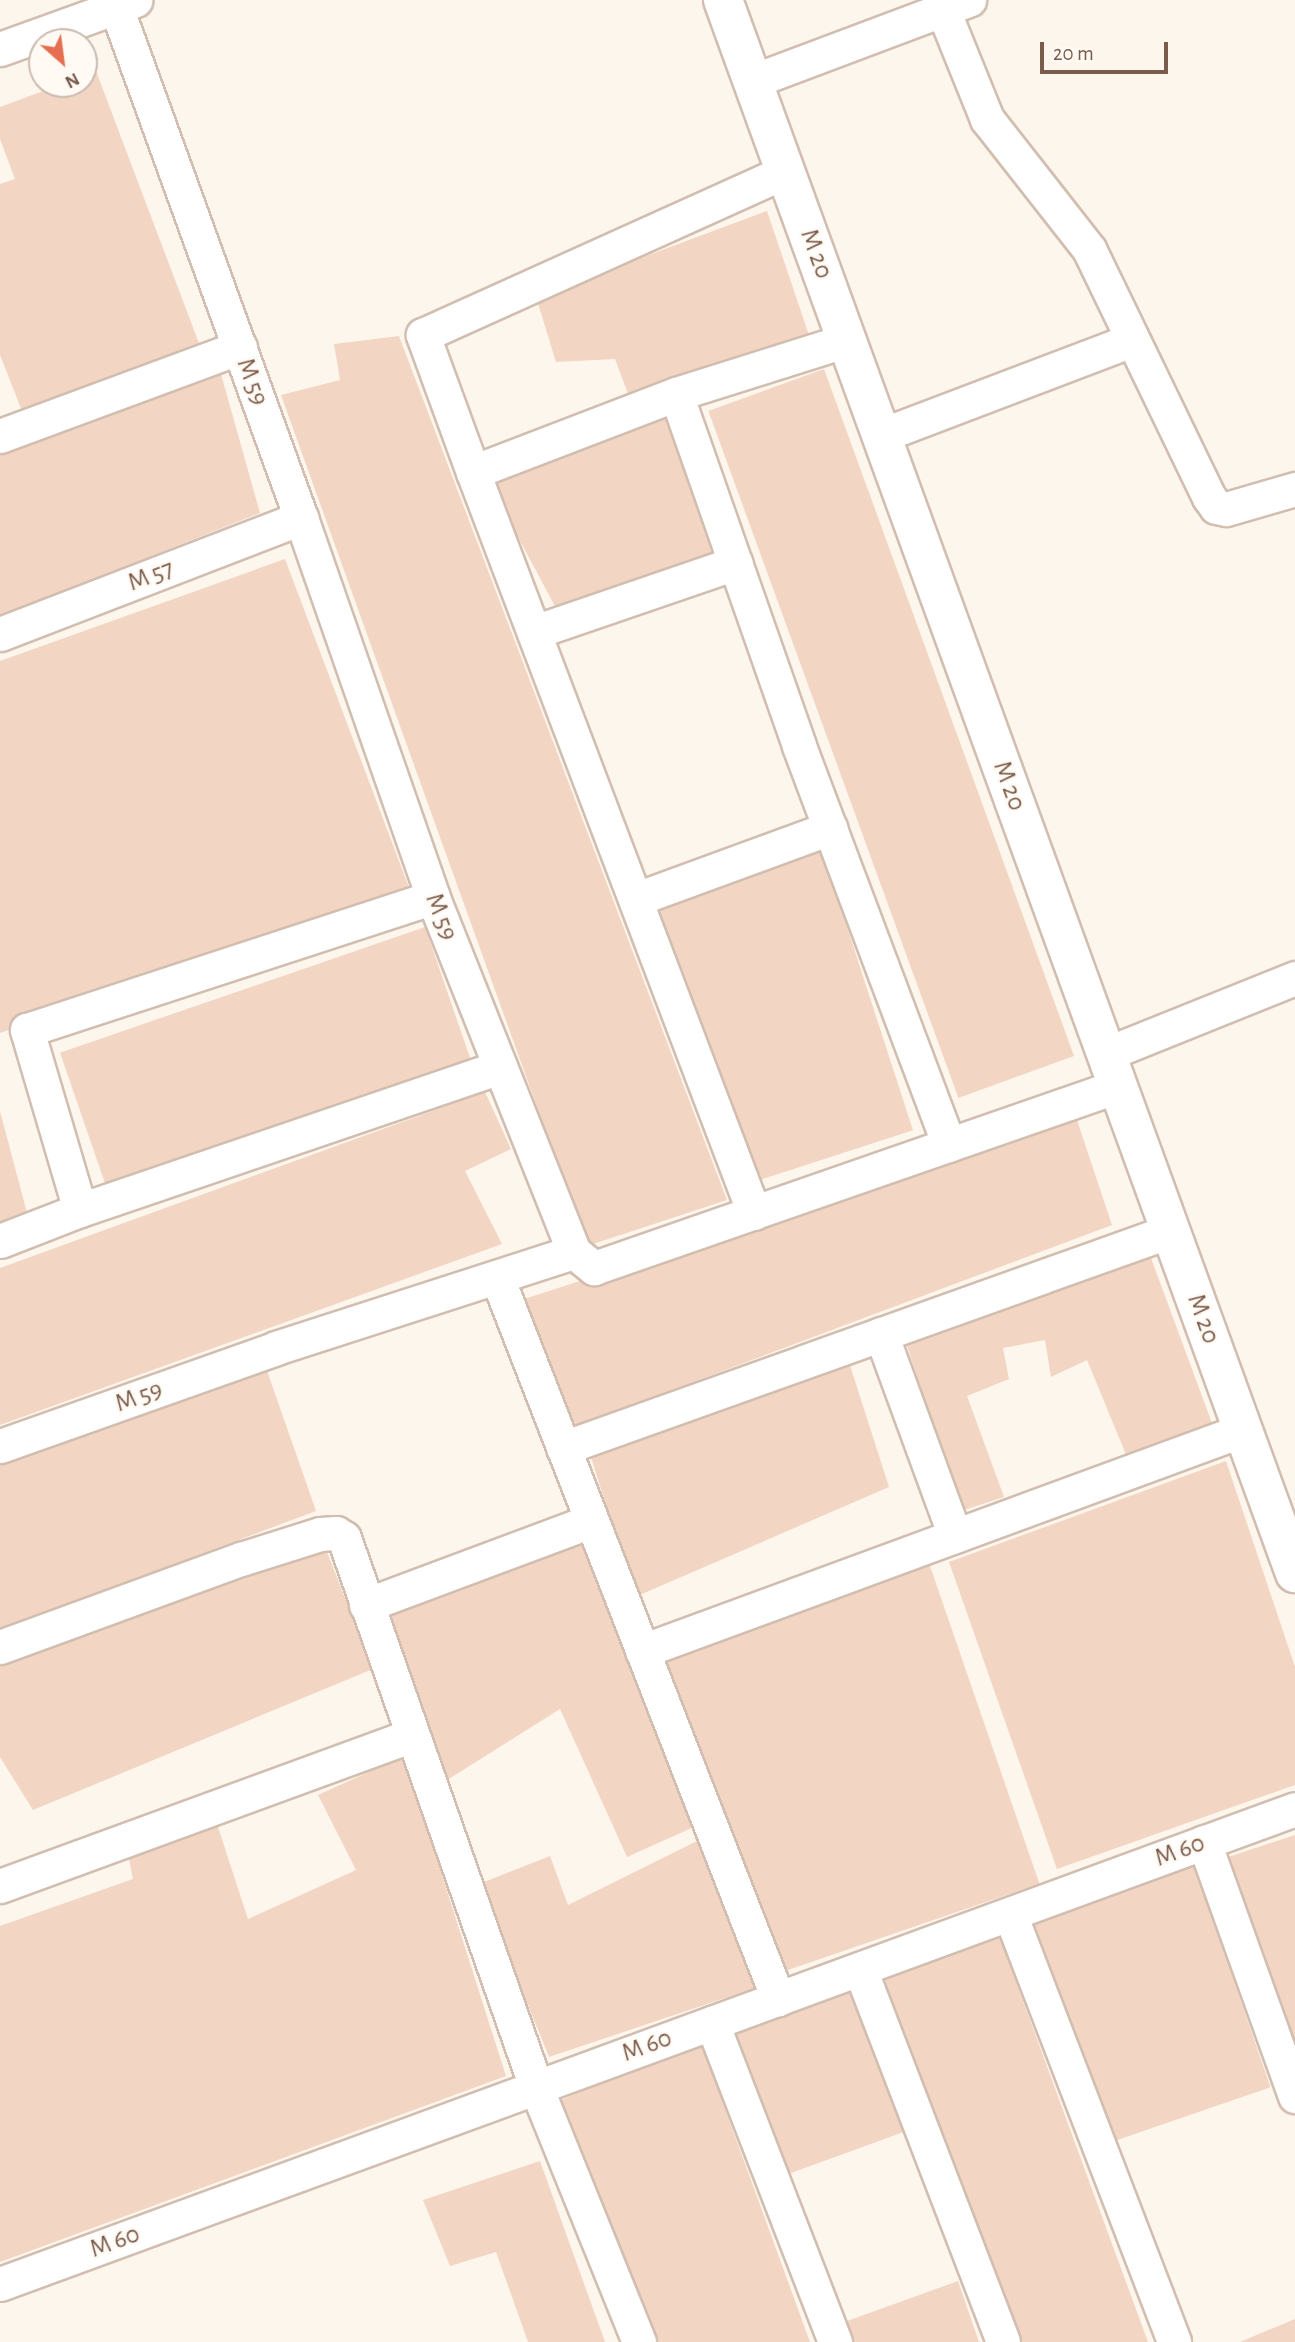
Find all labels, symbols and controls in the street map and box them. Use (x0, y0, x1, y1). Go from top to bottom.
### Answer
north arrow (28, 28, 98, 98)
scale bar (1043, 28, 1171, 72)
text: 20 m (1053, 43, 1094, 64)
text: N (62, 69, 82, 92)
street label: M 20 (793, 225, 839, 283)
street label: M 59 (229, 354, 275, 410)
street label: M 57 (124, 553, 178, 599)
street label: M 20 (986, 757, 1032, 815)
street label: M 59 (418, 889, 464, 945)
street label: M 20 (1180, 1290, 1226, 1348)
street label: M 59 (111, 1374, 167, 1420)
street label: M 60 (1151, 1828, 1209, 1874)
street label: M 60 (618, 2023, 676, 2069)
street label: M 60 (86, 2219, 144, 2265)

